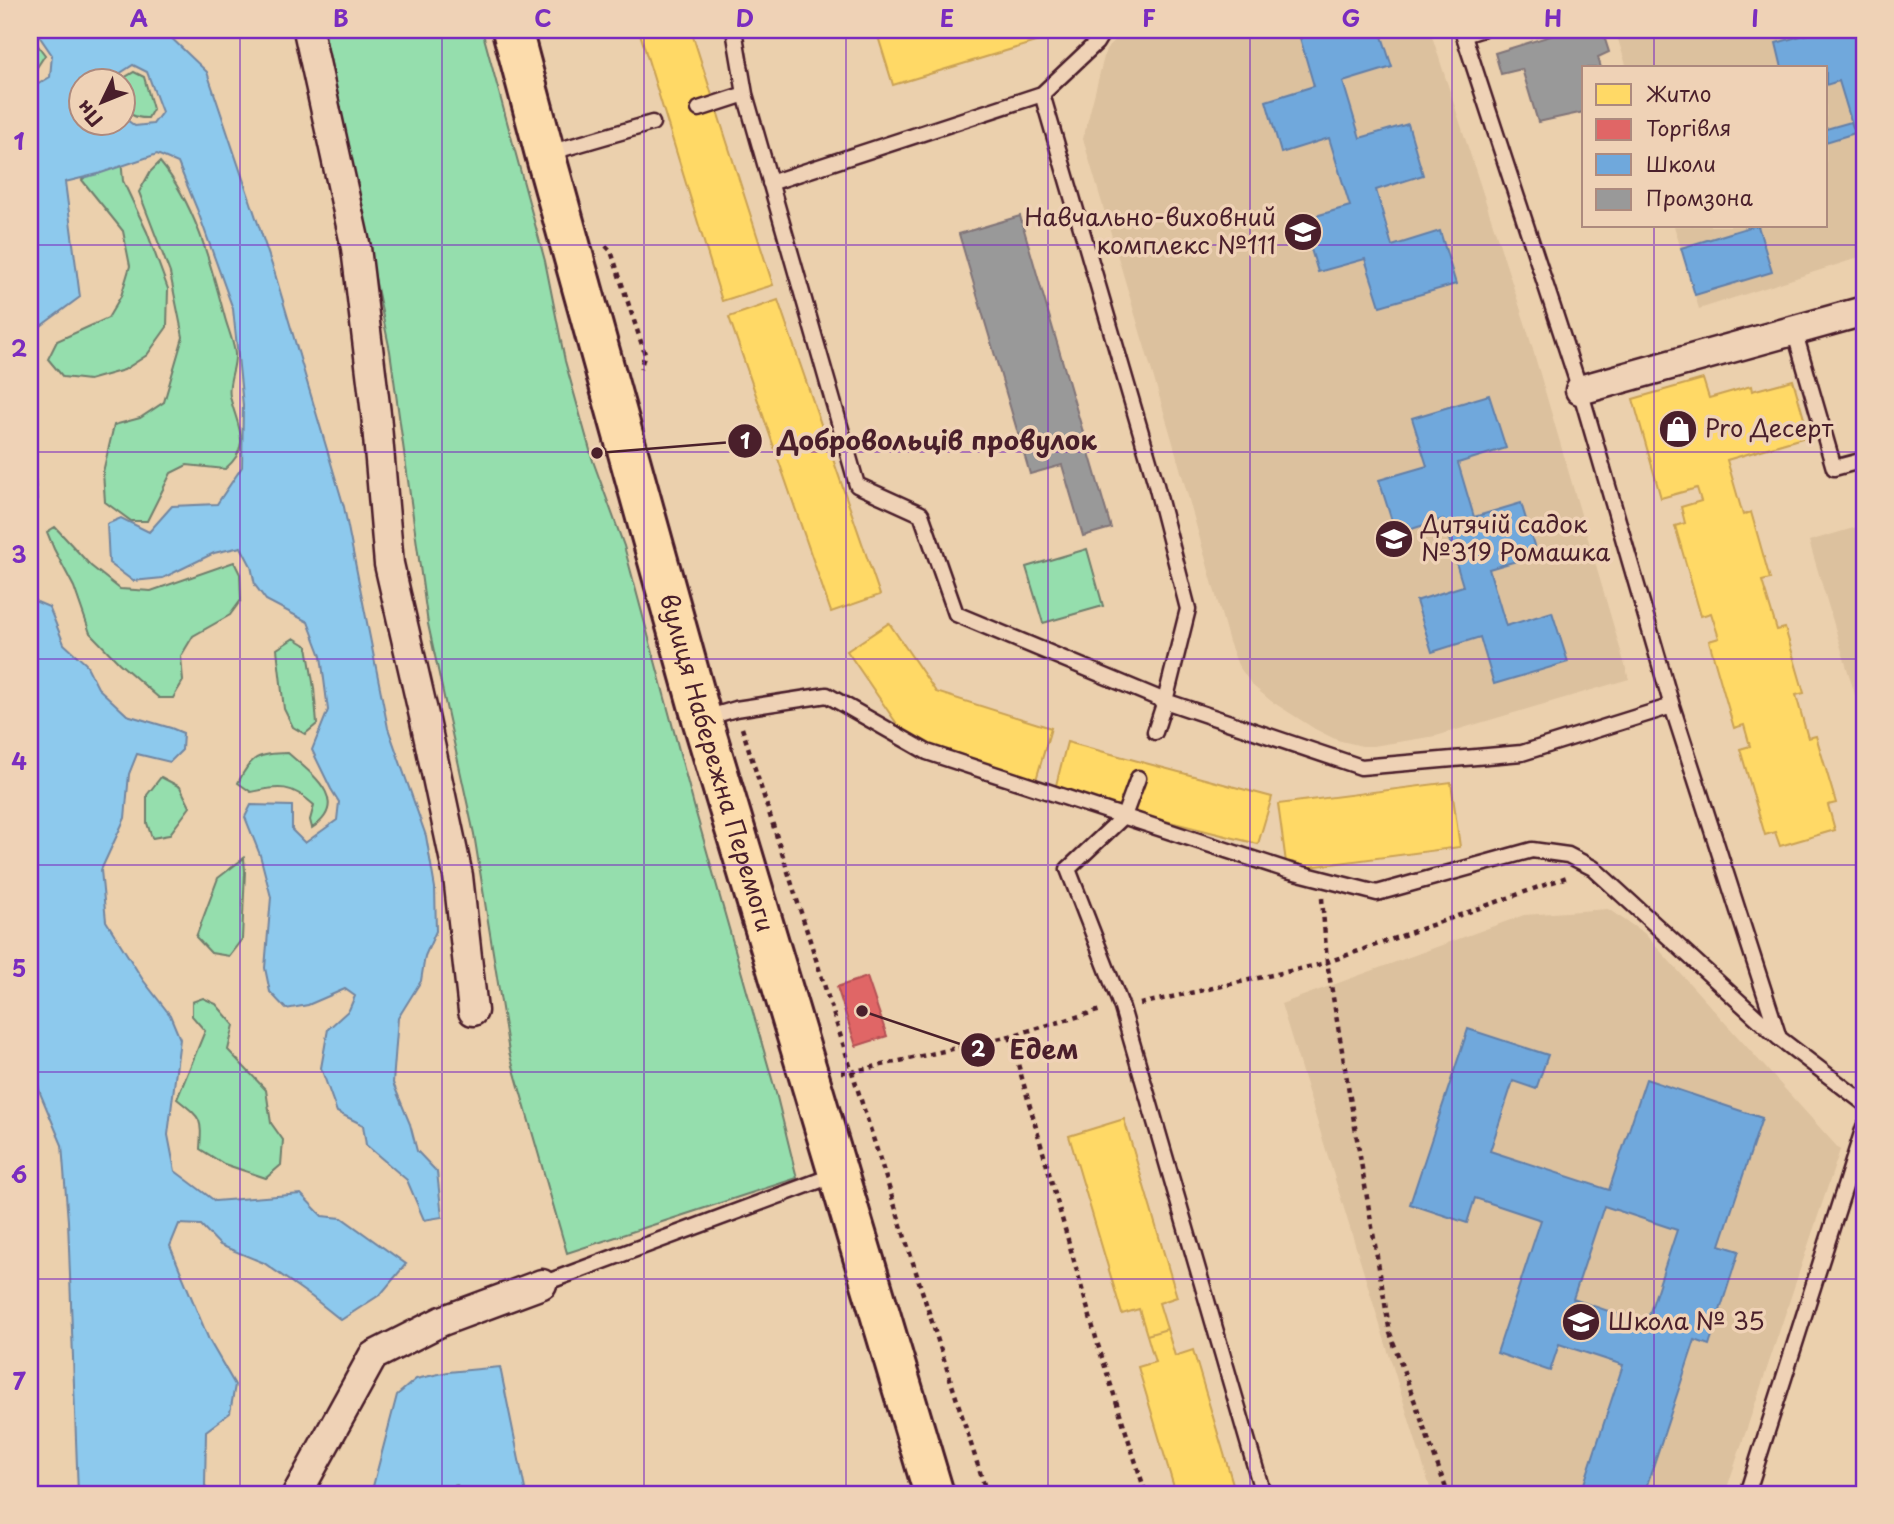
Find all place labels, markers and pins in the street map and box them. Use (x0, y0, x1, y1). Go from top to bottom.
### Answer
place label: Навчально-виховний комплекс №111 (1024, 198, 1276, 262)
school or university icon: Навчально-виховний комплекс №111 (1282, 211, 1324, 253)
shop icon: Pro Десерт (1657, 408, 1699, 450)
place label: Pro Десерт (1705, 409, 1833, 445)
callout: Добровольців провулок (728, 418, 1111, 465)
place label: Дитячій садок №319 Ромашка (1420, 505, 1610, 569)
school or university icon: Дитячій садок №319 Ромашка (1373, 518, 1415, 560)
callout: Едем (961, 1026, 1093, 1073)
school or university icon: Школа № 35 (1560, 1301, 1602, 1343)
place label: Школа № 35 (1608, 1302, 1765, 1338)

